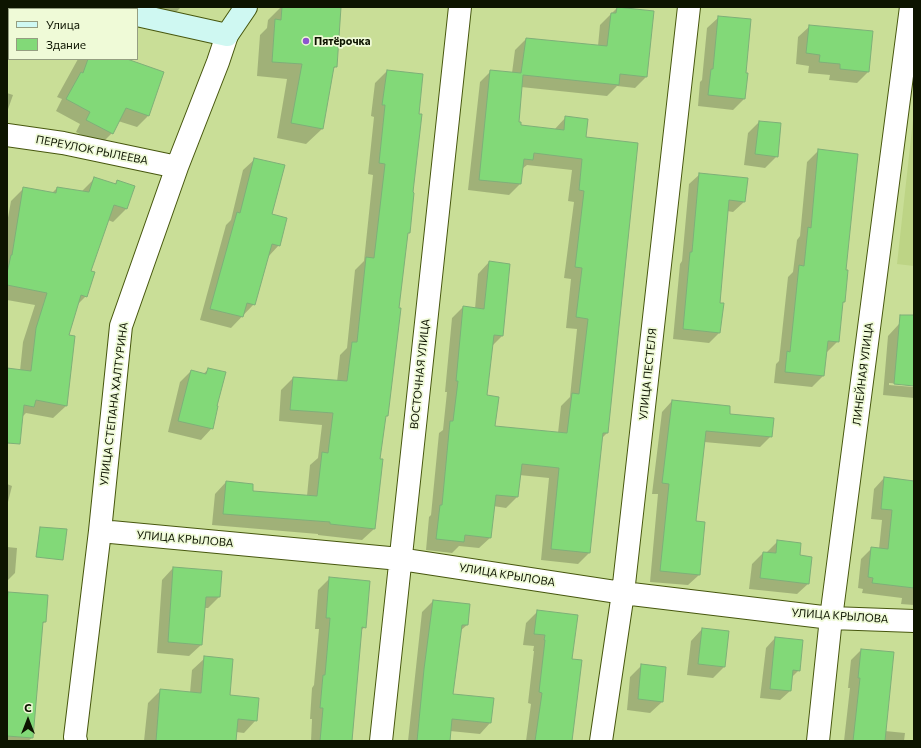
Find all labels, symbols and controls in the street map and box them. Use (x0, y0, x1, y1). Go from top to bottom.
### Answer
legend (8, 8, 138, 60)
text: Улица (46, 17, 80, 31)
place label: Пятёрочка (314, 34, 370, 48)
marker: Пятёрочка (301, 36, 311, 46)
text: Здание (46, 37, 86, 51)
street label: ПЕРЕУЛОК РЫЛЕЕВА (35, 133, 149, 167)
street label: ВОСТОЧНАЯ УЛИЦА (408, 318, 432, 430)
street label: УЛИЦА СТЕПАНА ХАЛТУРИНА (97, 321, 131, 487)
street label: ЛИНЕЙНАЯ УЛИЦА (850, 322, 876, 426)
street label: УЛИЦА ПЕСТЕЛЯ (637, 327, 659, 421)
street label: УЛИЦА КРЫЛОВА (136, 528, 234, 550)
street label: УЛИЦА КРЫЛОВА (458, 561, 556, 589)
street label: УЛИЦА КРЫЛОВА (791, 606, 889, 626)
north arrow (8, 700, 48, 740)
text: С (24, 701, 32, 714)

